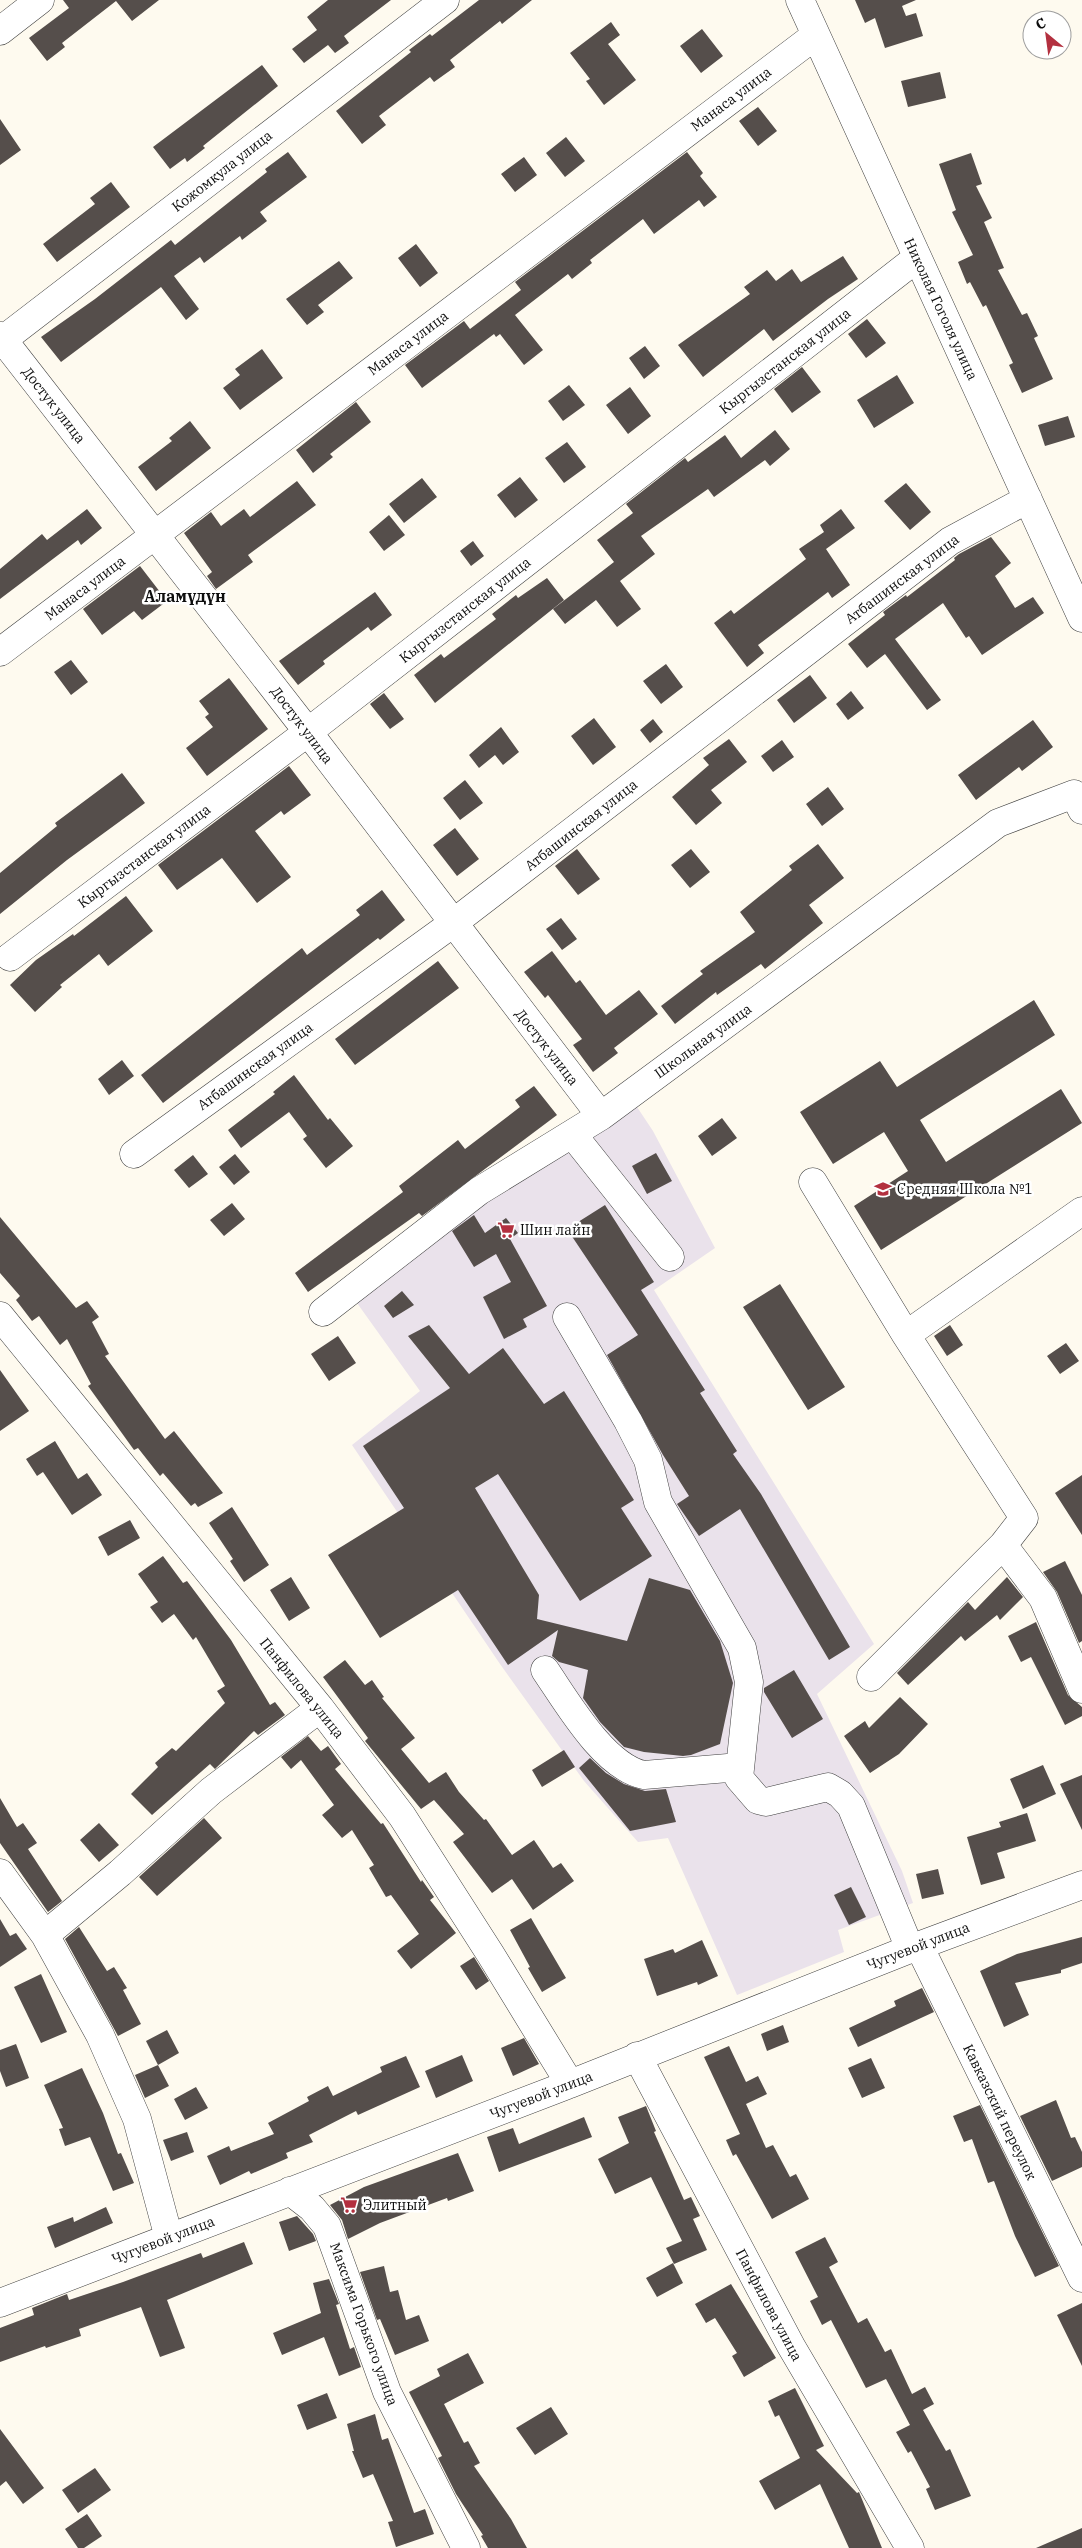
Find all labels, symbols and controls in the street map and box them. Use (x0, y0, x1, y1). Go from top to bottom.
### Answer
north arrow (1022, 10, 1072, 60)
text: С (1032, 14, 1049, 34)
street label: Манаса улица (687, 63, 775, 135)
street label: Кожомкула улица (168, 126, 276, 216)
street label: Николая Гоголя улица (900, 235, 982, 383)
street label: Кыргызстанская улица (716, 304, 855, 418)
street label: Манаса улица (364, 307, 452, 379)
street label: Достук улица (18, 363, 90, 447)
street label: Атбашинская улица (841, 530, 963, 628)
street label: Манаса улица (41, 552, 129, 624)
street label: Кыргызстанская улица (396, 553, 535, 667)
district label: Аламүдүн (144, 586, 226, 606)
street label: Достук улица (267, 683, 337, 768)
street label: Атбашинская улица (521, 775, 641, 875)
street label: Кыргызстанская улица (74, 800, 214, 912)
street label: Школьная улица (651, 999, 755, 1082)
street label: Достук улица (511, 1005, 583, 1089)
street label: Атбашинская улица (194, 1018, 316, 1114)
school or university icon: Средняя Школа №1 (873, 1179, 893, 1199)
place label: Средняя Школа №1 (897, 1180, 1033, 1198)
supermarket icon: Шин лайн (496, 1220, 516, 1240)
place label: Шин лайн (520, 1221, 590, 1239)
street label: Панфилова улица (256, 1634, 348, 1742)
street label: Чугуевой улица (864, 1918, 972, 1974)
street label: Кавказский переулок (959, 2041, 1041, 2183)
street label: Чугуевой улица (487, 2067, 595, 2123)
supermarket icon: Элитный (339, 2195, 359, 2215)
place label: Элитный (363, 2196, 427, 2214)
street label: Чугуевой улица (109, 2212, 217, 2268)
street label: Максима Горького улица (326, 2240, 402, 2408)
street label: Панфилова улица (732, 2246, 806, 2365)

